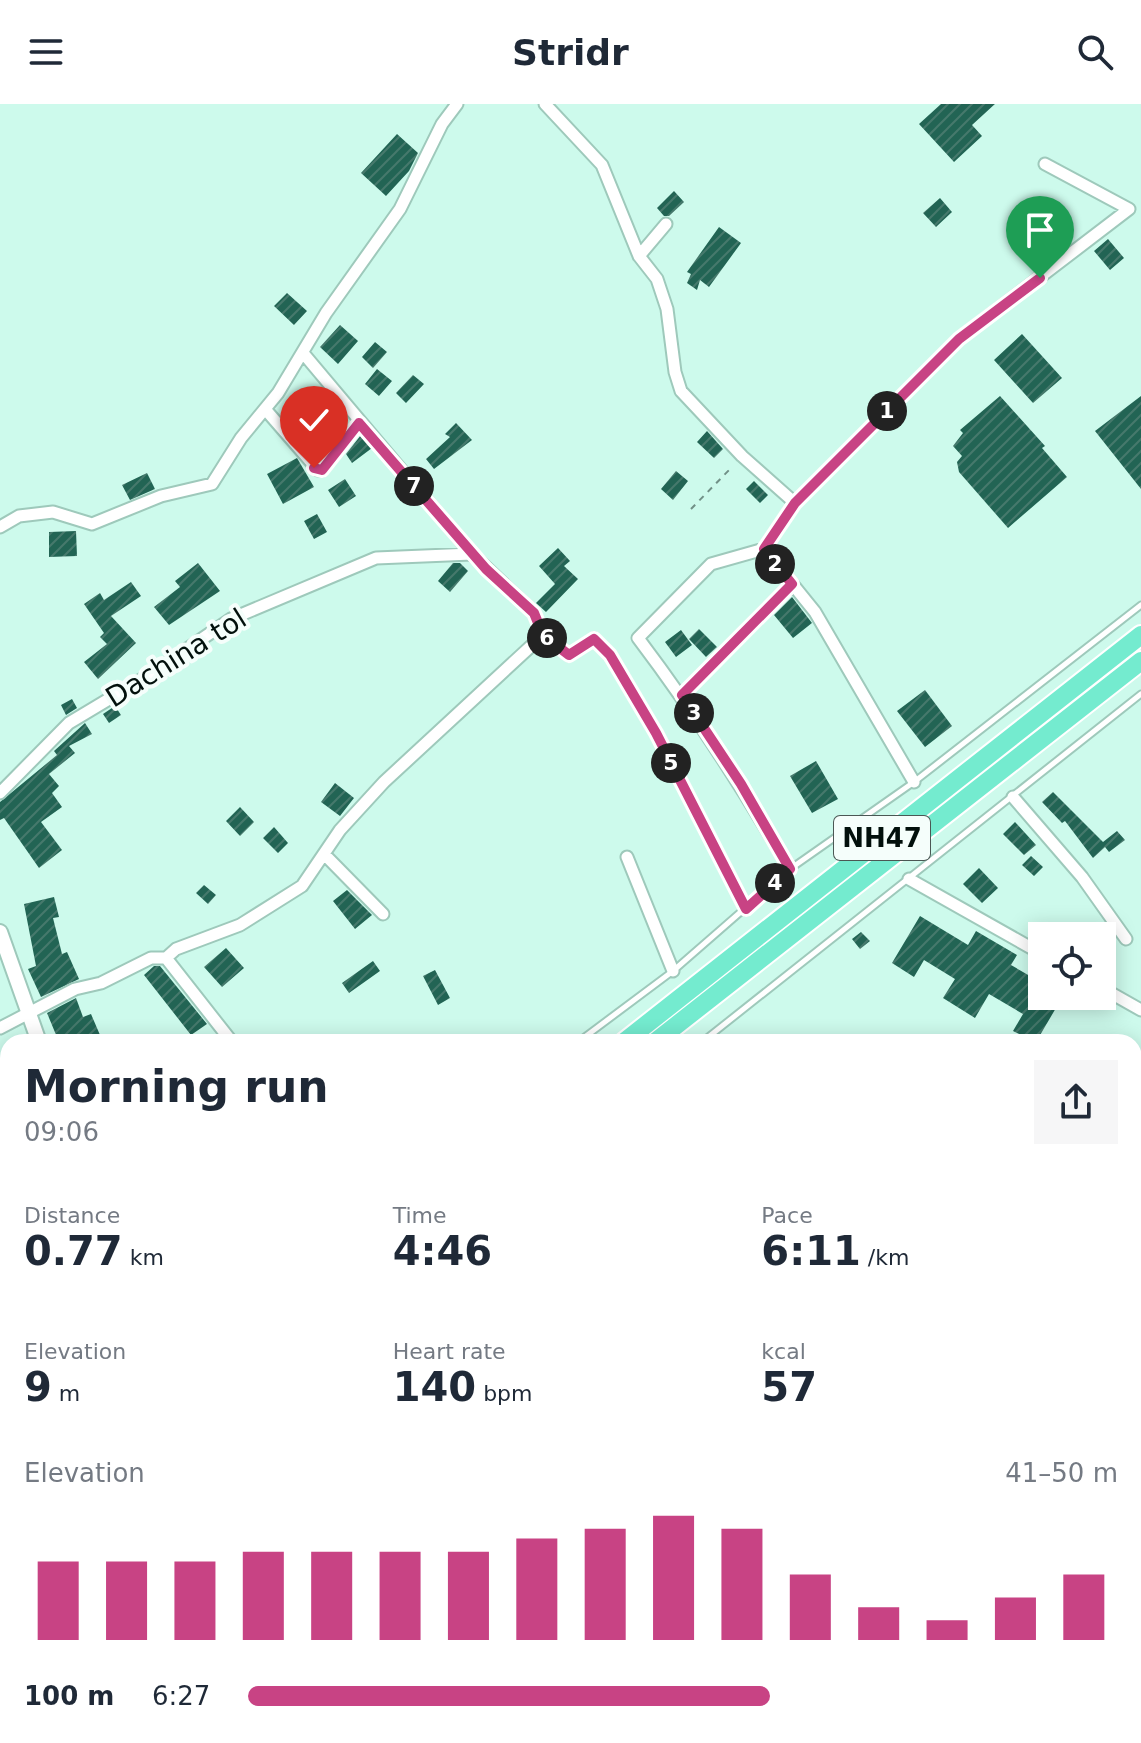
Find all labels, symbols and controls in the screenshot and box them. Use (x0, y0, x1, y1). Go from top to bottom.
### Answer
icon: menu (24, 30, 68, 74)
icon: search (1073, 30, 1117, 74)
text: Stridr (512, 32, 629, 73)
pin (1006, 196, 1074, 278)
icon: arrive (1018, 208, 1062, 252)
pin (280, 386, 348, 468)
pin: 1 (867, 391, 907, 431)
icon: check (292, 398, 336, 442)
text: 1 (879, 398, 895, 423)
pin: 7 (394, 466, 434, 506)
text: 7 (406, 473, 422, 498)
pin: 2 (755, 544, 795, 584)
text: 2 (767, 551, 783, 576)
street label: Dachina tol (100, 602, 252, 714)
pin: 6 (527, 618, 567, 658)
text: 6 (539, 625, 555, 650)
pin: 3 (674, 693, 714, 733)
text: 3 (686, 700, 702, 725)
pin: 5 (651, 743, 691, 783)
text: 5 (663, 750, 679, 775)
road number: NH47 (834, 816, 930, 860)
pin: 4 (755, 863, 795, 903)
text: 4 (767, 870, 783, 895)
map controls (1028, 922, 1116, 1010)
button: locate (1028, 922, 1116, 1010)
button: share (1034, 1060, 1118, 1144)
text: Morning run (24, 1061, 329, 1112)
text: 09:06 (24, 1117, 99, 1147)
text: Distance (24, 1203, 120, 1228)
text: Time (393, 1203, 447, 1228)
text: Pace (761, 1203, 813, 1228)
text: 0.77 (24, 1228, 123, 1274)
text: 4:46 (393, 1228, 492, 1274)
text: 6:11 (761, 1228, 861, 1274)
text: km (123, 1245, 164, 1270)
text: /km (861, 1245, 909, 1270)
text: Elevation (24, 1339, 126, 1364)
text: Heart rate (393, 1339, 506, 1364)
text: kcal (761, 1339, 806, 1364)
text: 9 (24, 1364, 52, 1410)
text: 140 (393, 1364, 476, 1410)
text: 57 (761, 1364, 817, 1410)
text: m (52, 1381, 80, 1406)
text: bpm (476, 1381, 533, 1406)
text: Elevation (24, 1458, 145, 1488)
text: 41–50 m (1005, 1458, 1118, 1488)
text: 100 m (24, 1681, 114, 1711)
text: 6:27 (152, 1681, 210, 1711)

